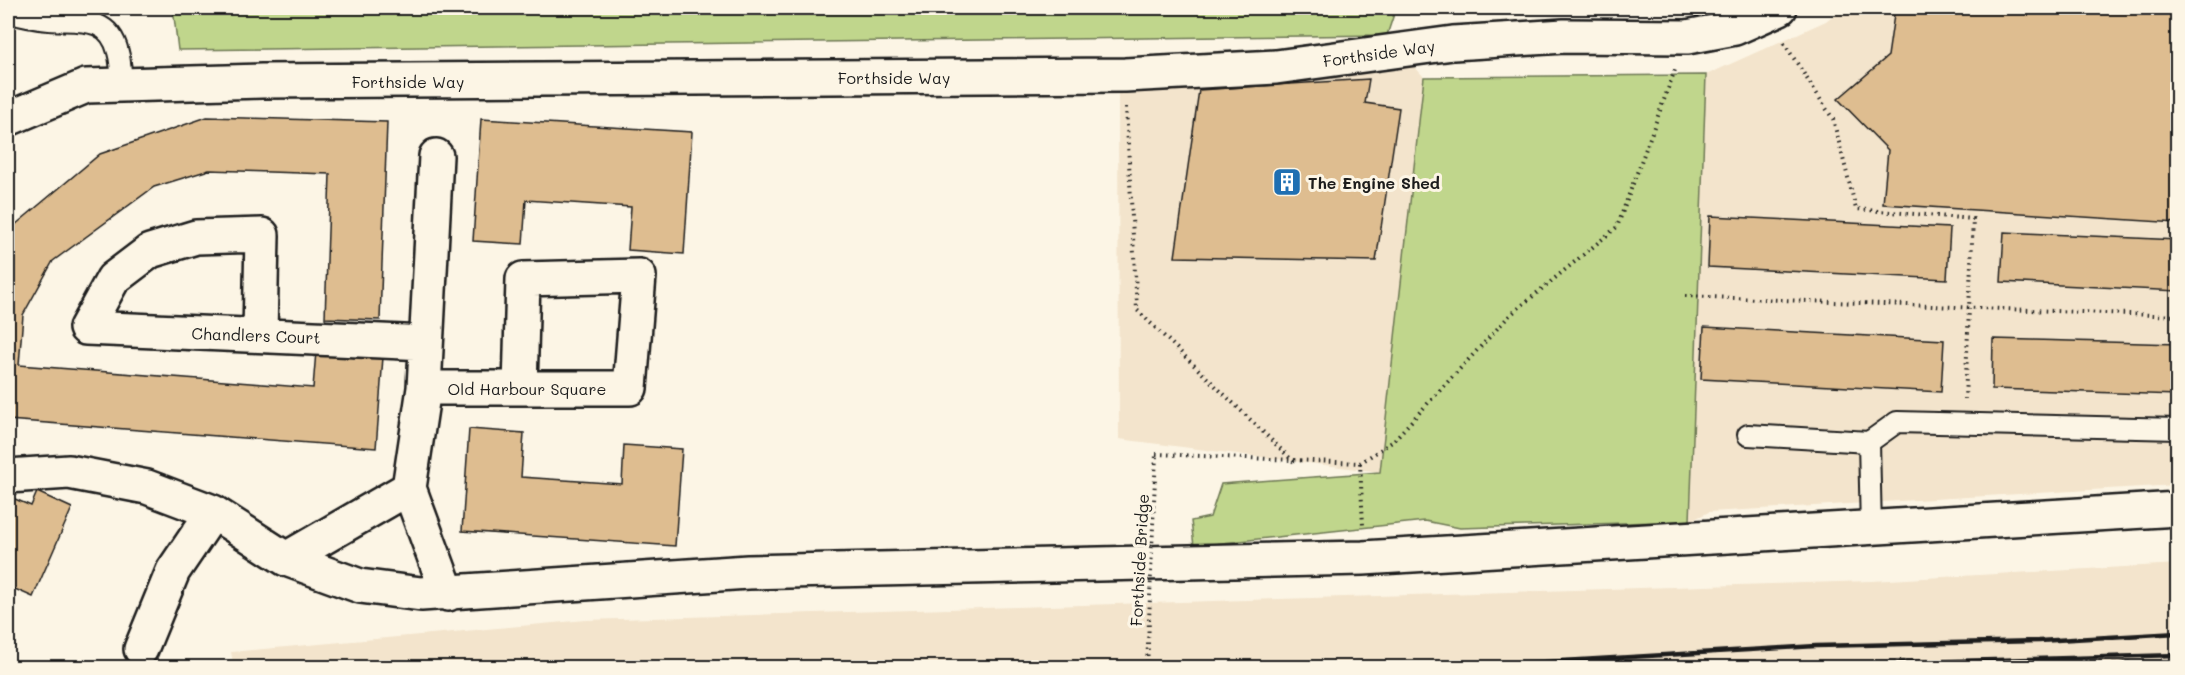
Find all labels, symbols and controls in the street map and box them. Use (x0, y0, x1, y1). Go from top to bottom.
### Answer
street label: Forthside Way (1322, 35, 1436, 71)
street label: Forthside Way (838, 67, 950, 88)
street label: Forthside Way (352, 71, 464, 92)
building icon: The Engine Shed (1271, 166, 1303, 198)
place label: The Engine Shed (1308, 172, 1440, 193)
street label: Chandlers Court (191, 322, 321, 348)
street label: Old Harbour Square (448, 378, 606, 399)
street label: Forthside Bridge (1125, 493, 1153, 627)

